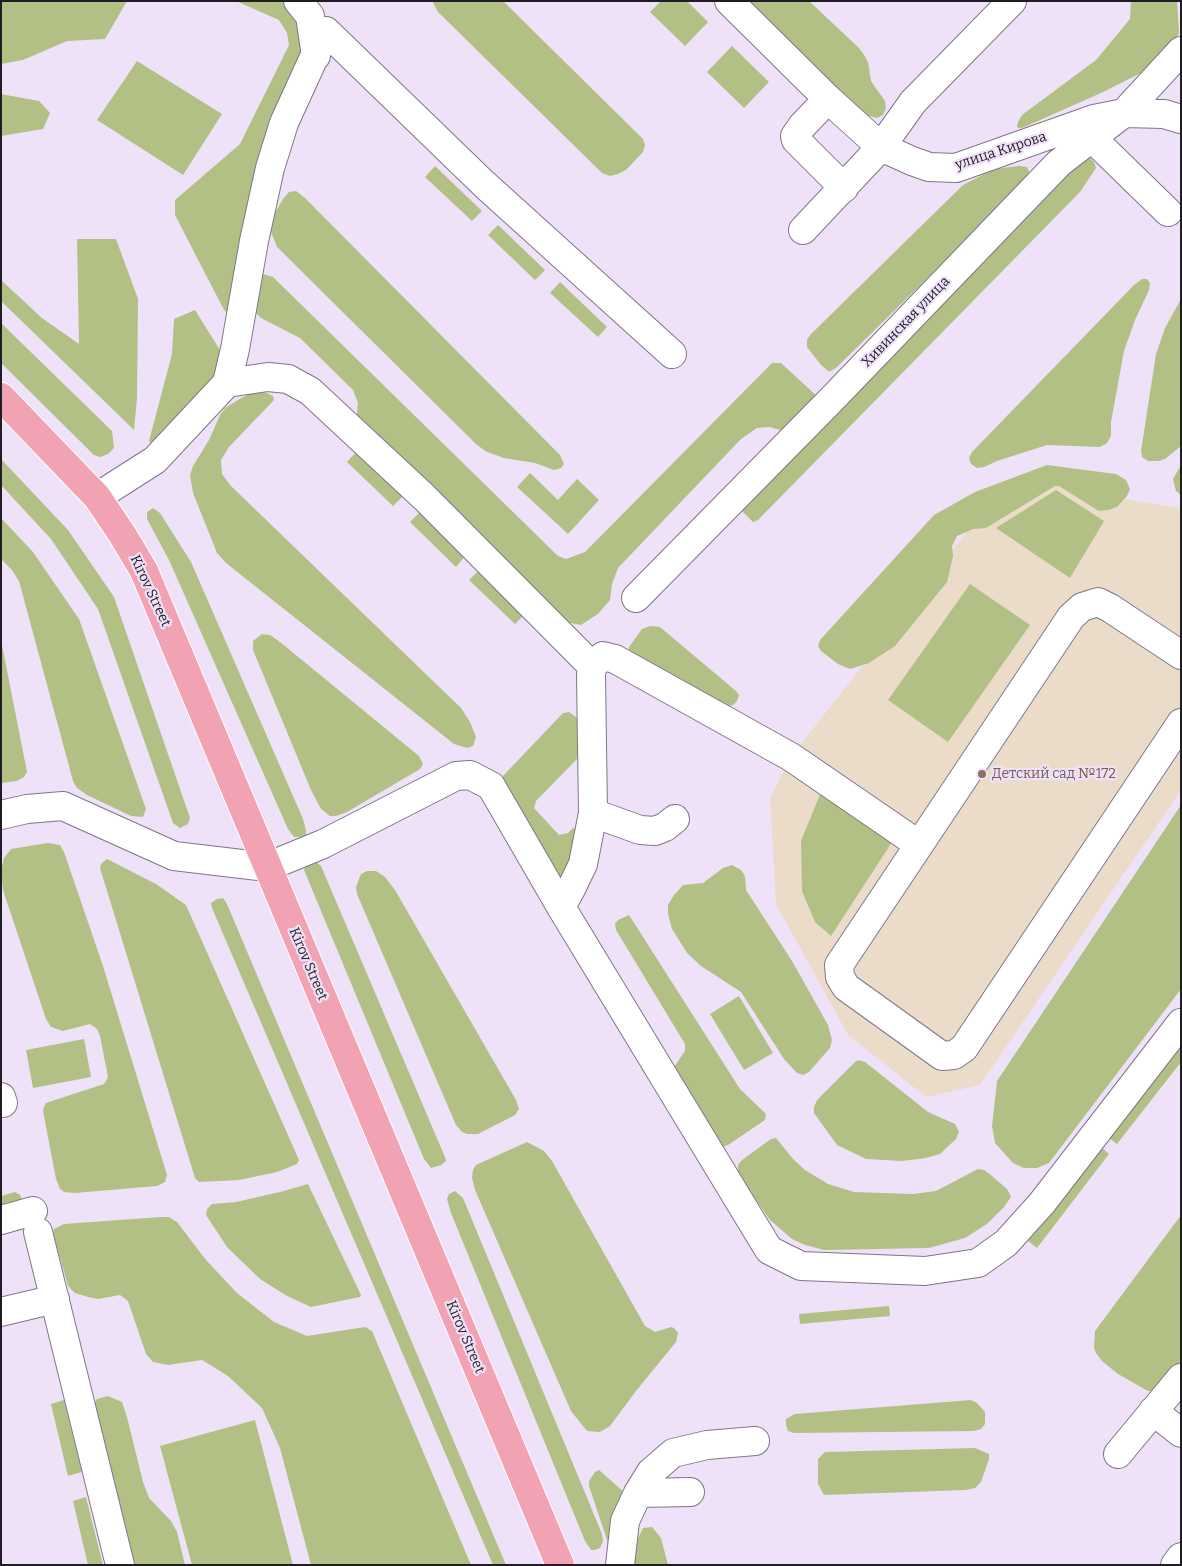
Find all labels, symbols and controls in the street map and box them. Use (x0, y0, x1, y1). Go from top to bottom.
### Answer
street label: улица Кирова (953, 128, 1049, 174)
street label: Хивинская улица (859, 273, 953, 371)
street label: Kirov Street (126, 552, 174, 630)
place label: Детский сад №172 (992, 766, 1116, 782)
marker: Детский сад №172 (976, 768, 988, 780)
street label: Kirov Street (285, 925, 331, 1003)
street label: Kirov Street (442, 1298, 488, 1376)

